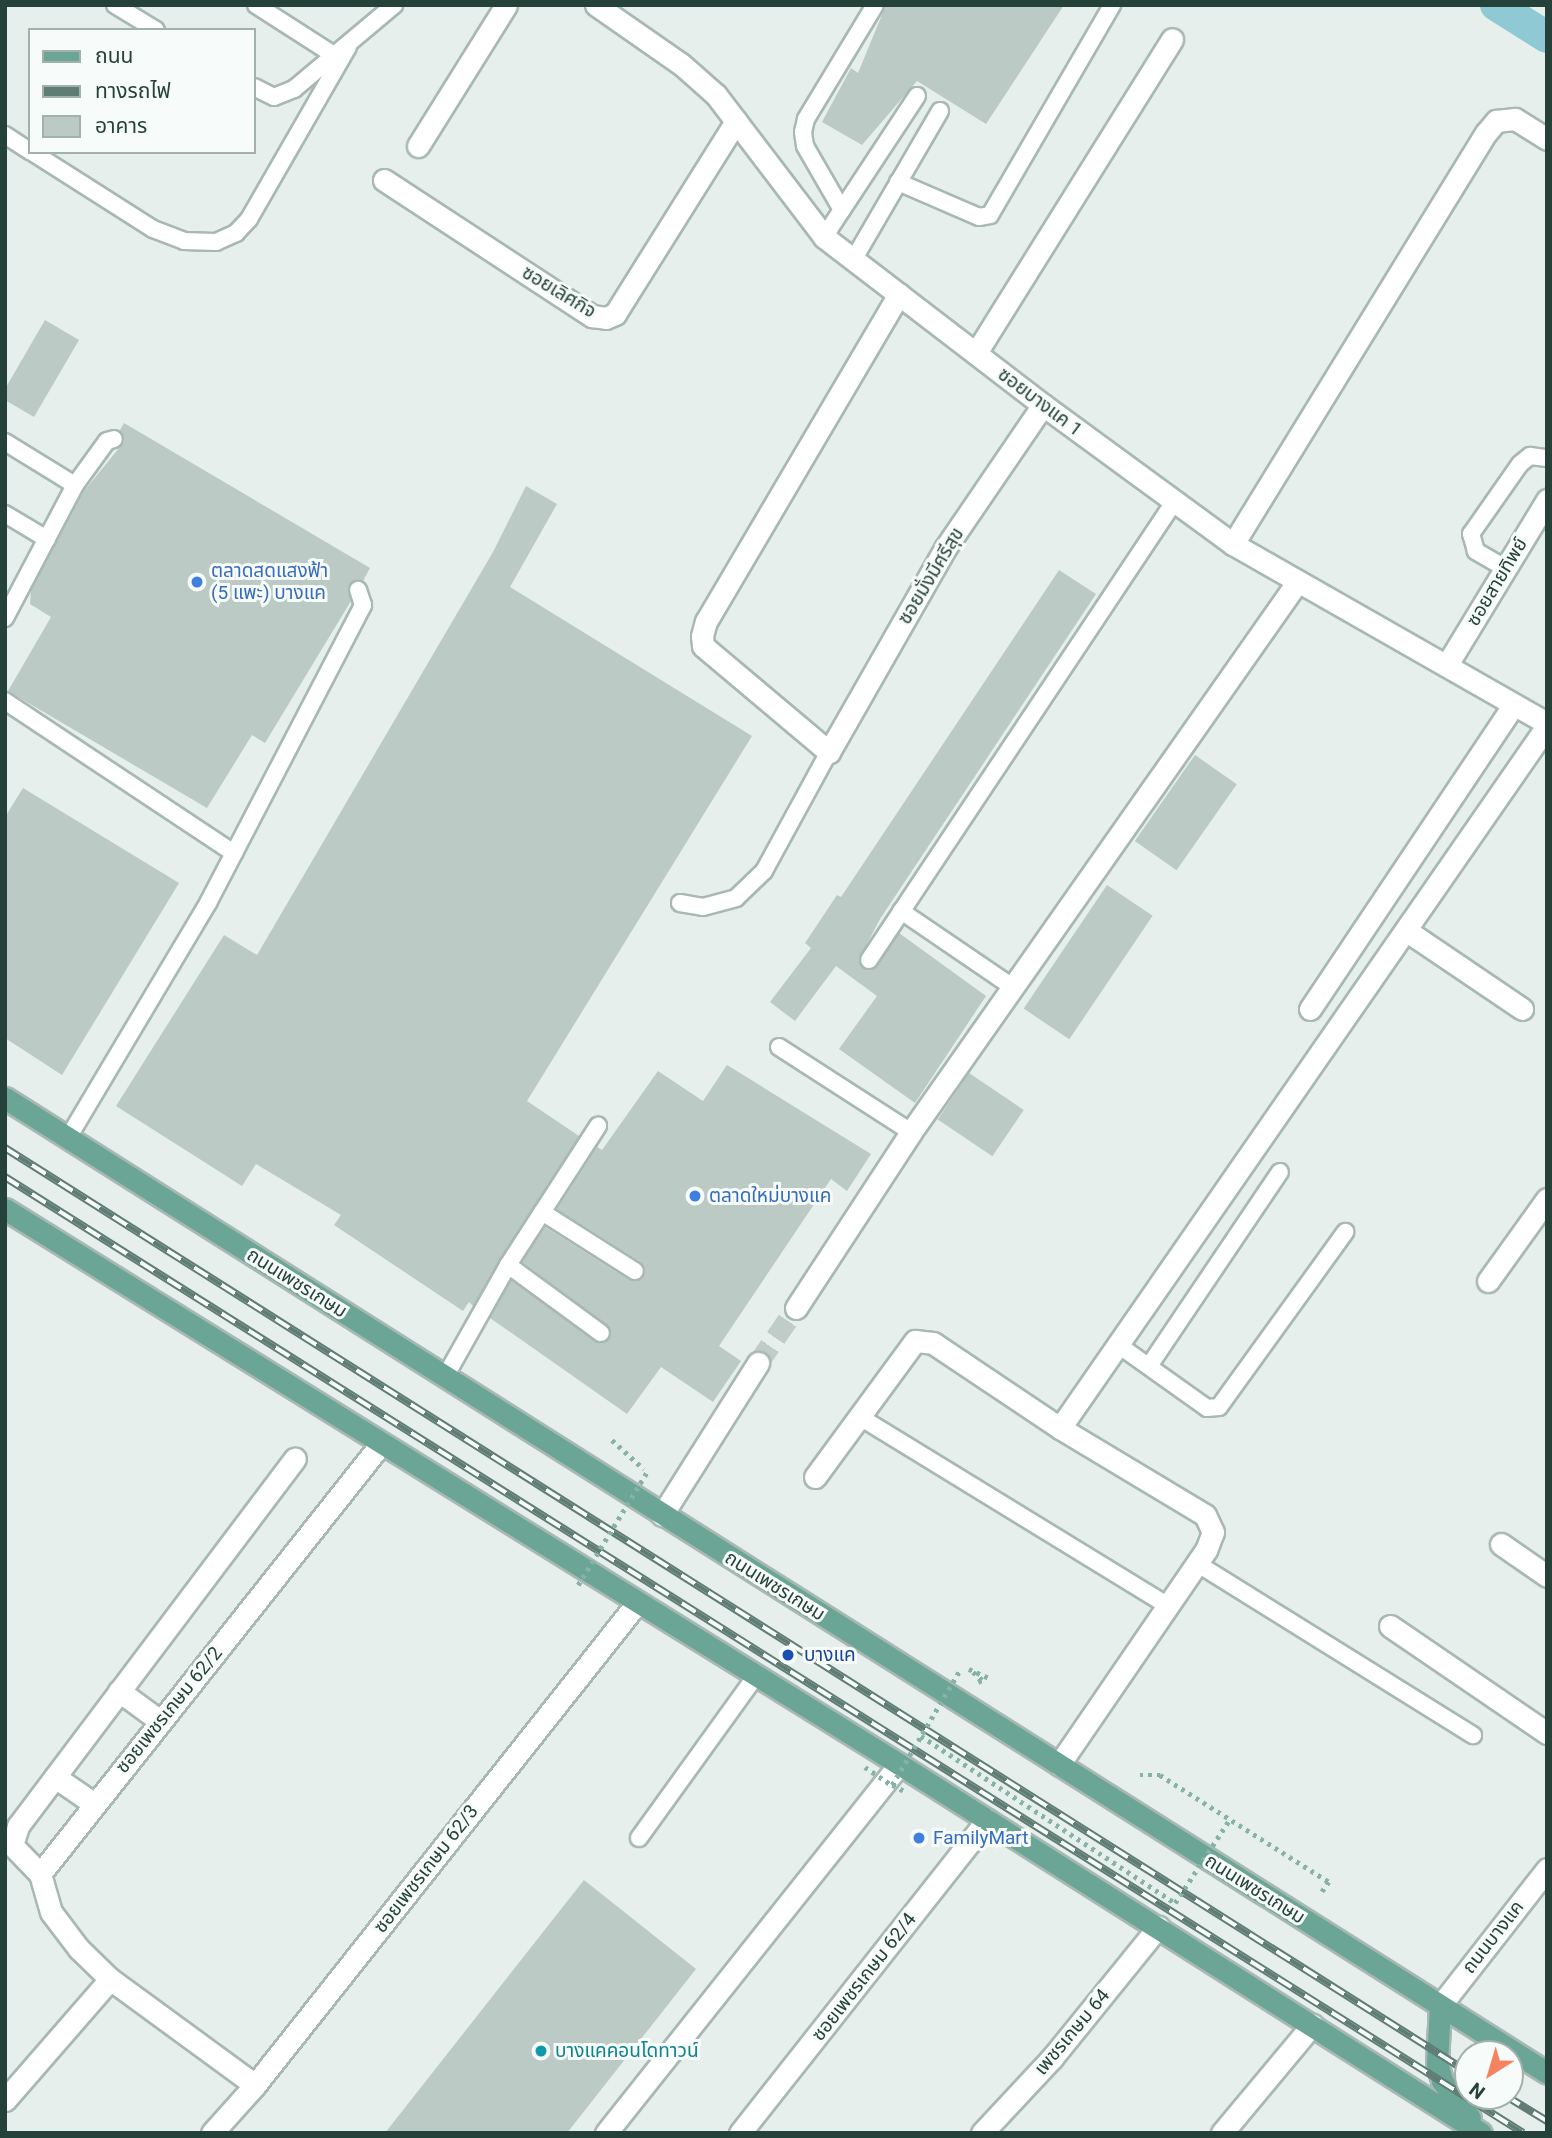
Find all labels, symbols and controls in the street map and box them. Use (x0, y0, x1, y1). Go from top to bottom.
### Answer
legend (28, 28, 256, 154)
text: ถนน (95, 44, 133, 68)
text: ทางรถไฟ (95, 79, 171, 103)
text: อาคาร (95, 114, 147, 138)
street label: ซอยเลิศกิจ (518, 261, 600, 323)
street label: ซอยบางแค 1 (993, 363, 1087, 441)
street label: ซอยมั่งมีศรีสุข (893, 524, 969, 628)
street label: ซอยสายทิพย์ (1462, 534, 1532, 630)
place label: ตลาดสดแสงฟ้า (5 แพะ) บางแค (211, 560, 328, 604)
marker: ตลาดสดแสงฟ้า (5 แพะ) บางแค (189, 574, 205, 590)
place label: ตลาดใหม่บางแค (709, 1185, 831, 1207)
marker: ตลาดใหม่บางแค (687, 1188, 703, 1204)
street label: ถนนเพชรเกษม (243, 1243, 351, 1323)
street label: ถนนเพชรเกษม (721, 1546, 829, 1626)
street label: ซอยเพชรเกษม 62/2 (111, 1642, 227, 1778)
place label: บางแค (804, 1644, 856, 1666)
marker: บางแค (778, 1645, 798, 1665)
street label: ซอยเพชรเกษม 62/3 (369, 1800, 483, 1938)
place label: FamilyMart (933, 1827, 1028, 1849)
marker: FamilyMart (911, 1830, 927, 1846)
street label: ถนนเพชรเกษม (1201, 1849, 1309, 1929)
street label: ถนนบางแค (1457, 1896, 1529, 1978)
street label: ซอยเพชรเกษม 62/4 (807, 1908, 921, 2046)
street label: เพชรเกษม 64 (1029, 1984, 1115, 2080)
place label: บางแคคอนโดทาวน์ (555, 2040, 699, 2062)
north arrow (1454, 2040, 1524, 2110)
marker: บางแคคอนโดทาวน์ (533, 2043, 549, 2059)
text: N (1465, 2077, 1490, 2104)

